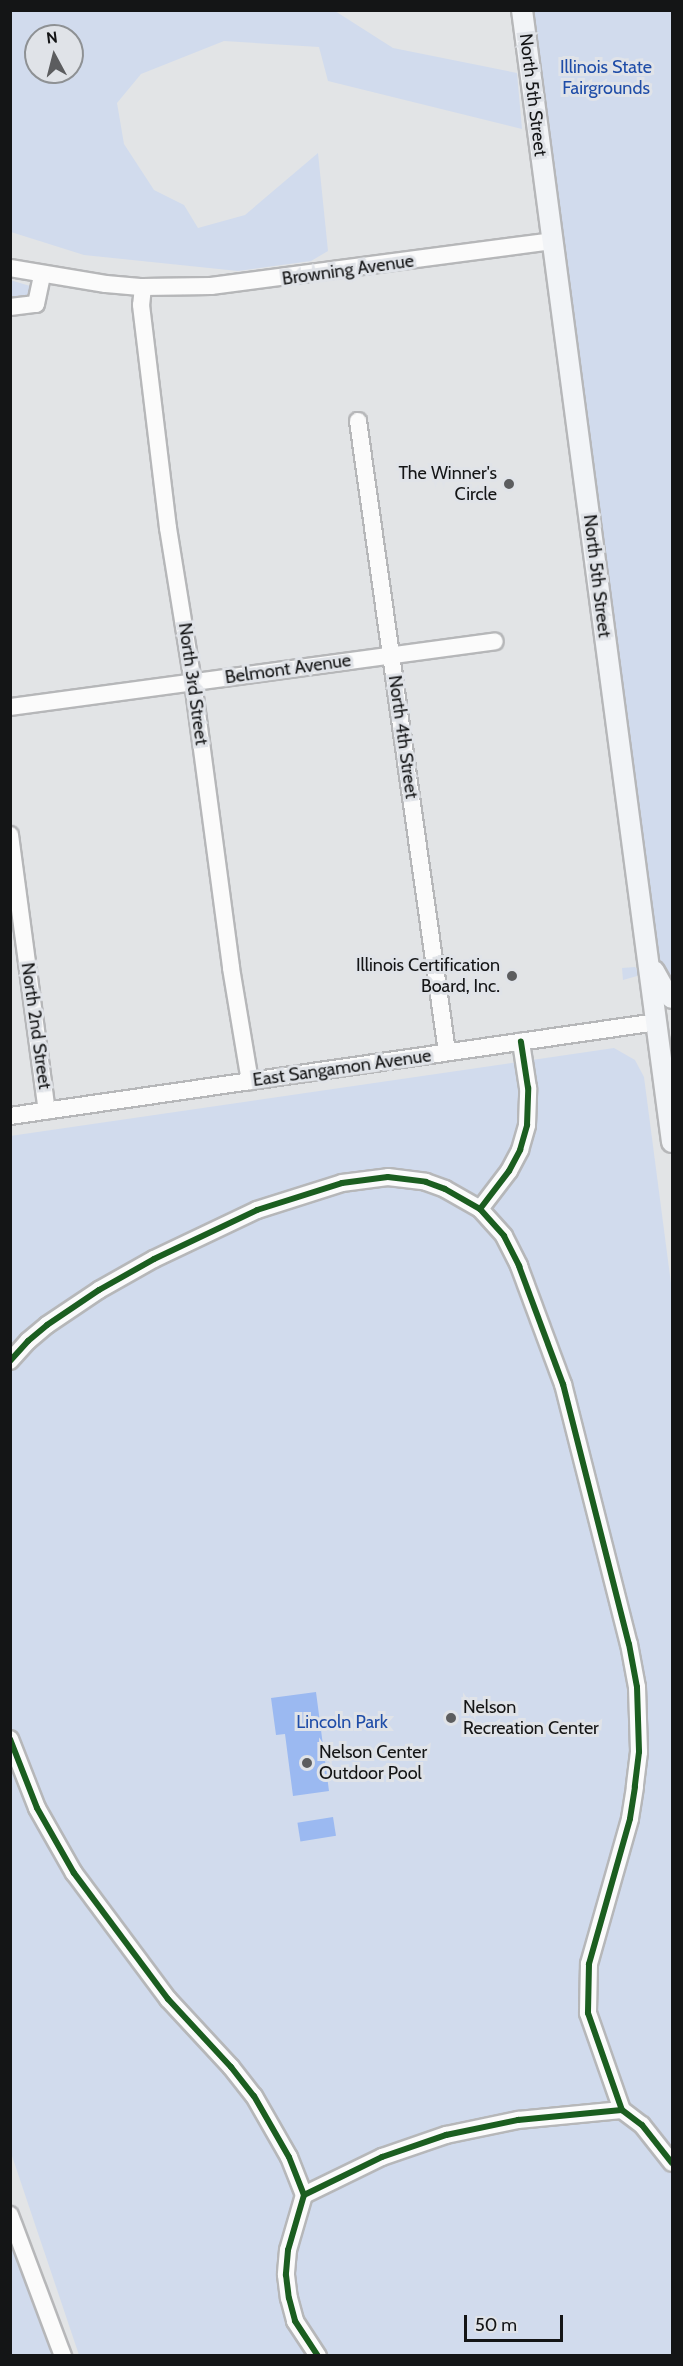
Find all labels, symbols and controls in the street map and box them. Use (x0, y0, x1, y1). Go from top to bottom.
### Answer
north arrow (24, 24, 84, 84)
text: N (45, 28, 59, 48)
street label: North 5th Street (515, 32, 551, 158)
park label: Illinois State Fairgrounds (560, 57, 652, 100)
street label: Browning Avenue (281, 250, 415, 290)
place label: The Winner's Circle (398, 463, 497, 506)
marker: The Winner's Circle (502, 477, 516, 491)
street label: North 5th Street (579, 513, 615, 639)
street label: North 3rd Street (174, 621, 212, 747)
street label: Belmont Avenue (224, 649, 352, 689)
street label: North 4th Street (384, 674, 422, 800)
place label: Illinois Certification Board, Inc. (356, 955, 500, 998)
street label: North 2nd Street (16, 961, 56, 1091)
marker: Illinois Certification Board, Inc. (505, 969, 519, 983)
street label: East Sangamon Avenue (251, 1045, 433, 1091)
place label: Nelson Recreation Center (463, 1697, 599, 1740)
park label: Lincoln Park (296, 1711, 388, 1733)
marker: Nelson Recreation Center (444, 1711, 458, 1725)
place label: Nelson Center Outdoor Pool (319, 1742, 427, 1784)
marker: Nelson Center Outdoor Pool (300, 1756, 314, 1770)
scale bar (467, 2303, 566, 2341)
text: 50 m (475, 2314, 517, 2336)

